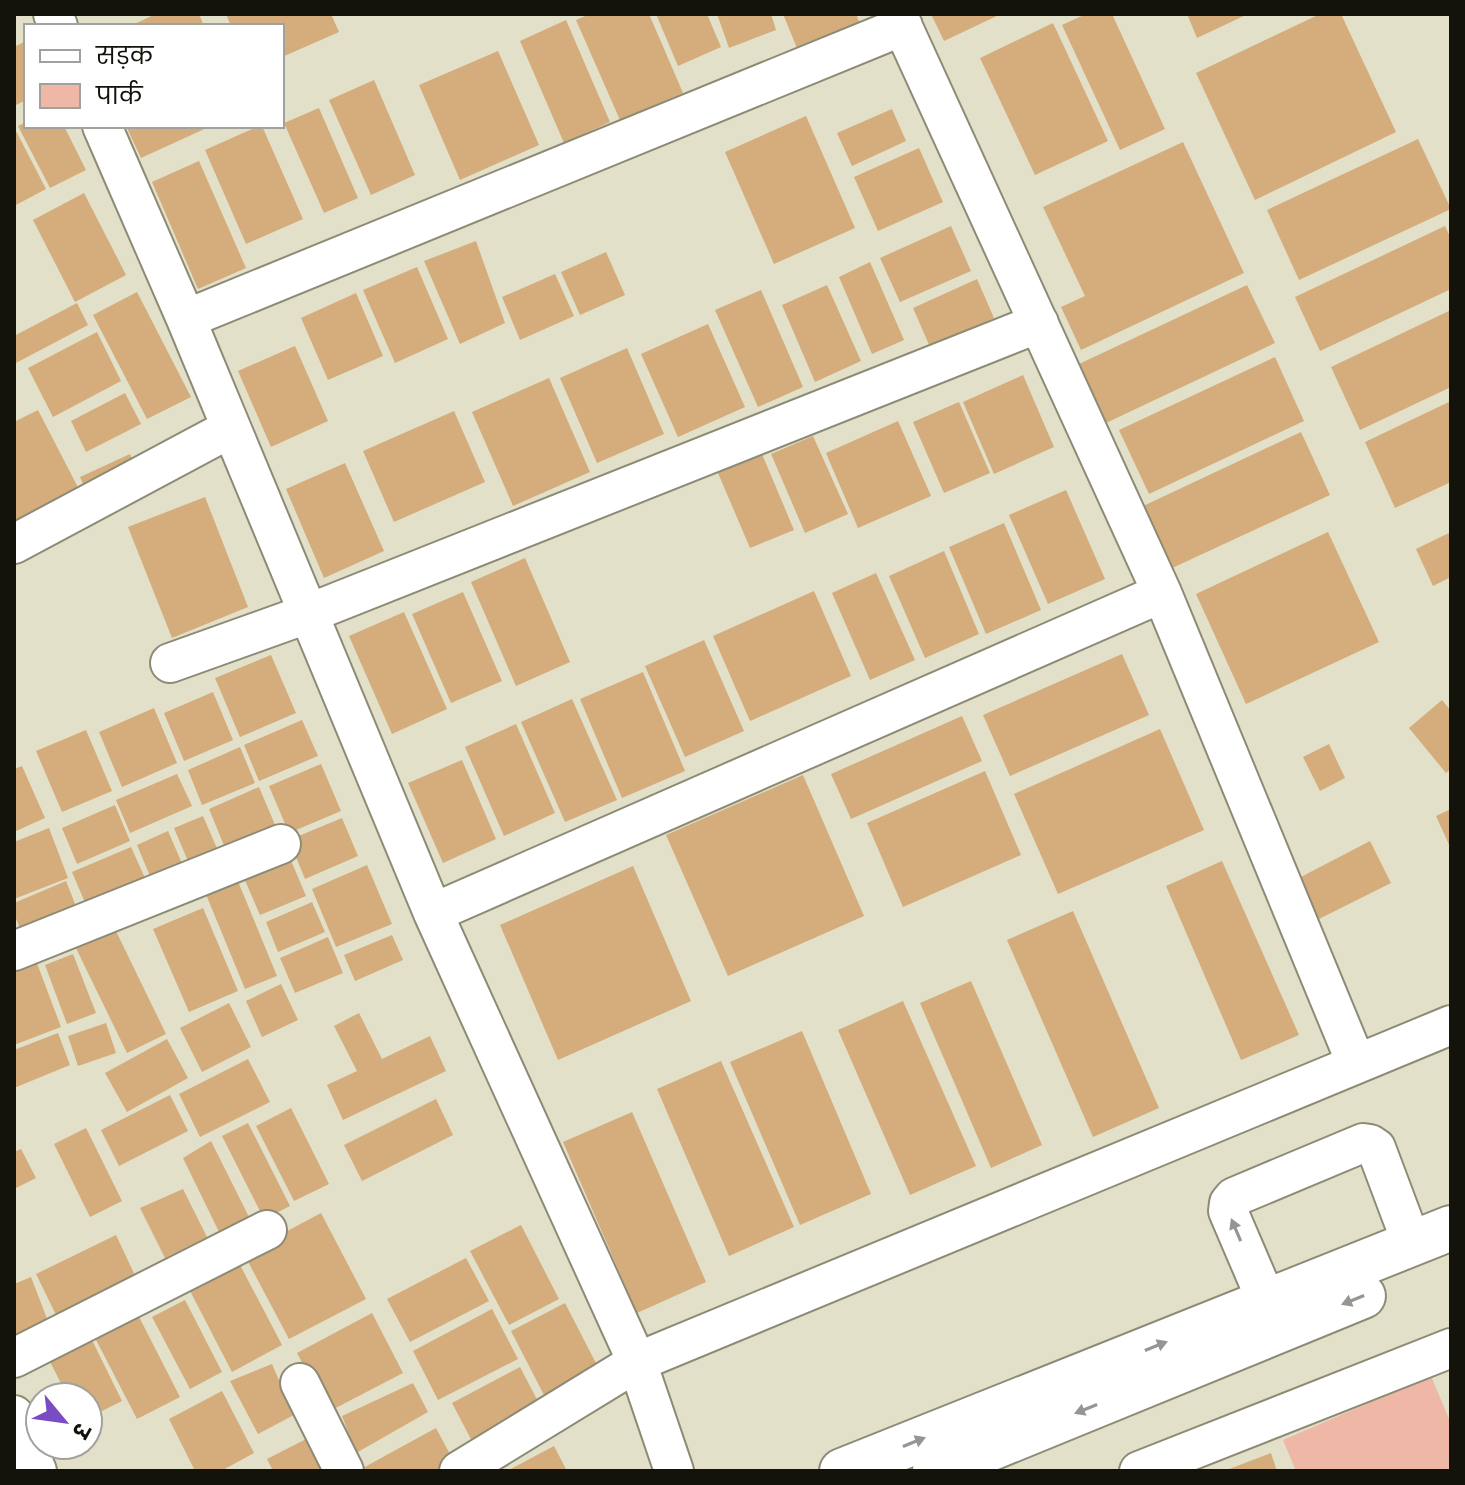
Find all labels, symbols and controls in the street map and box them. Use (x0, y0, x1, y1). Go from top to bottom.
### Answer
legend (24, 24, 284, 128)
text: सड़क (95, 39, 154, 72)
text: पार्क (95, 79, 144, 112)
one-way arrow (1230, 1218, 1243, 1242)
one-way arrow (1341, 1294, 1365, 1307)
one-way arrow (1144, 1339, 1168, 1352)
north arrow (24, 1381, 104, 1461)
one-way arrow (1074, 1403, 1098, 1416)
text: उ (64, 1417, 98, 1444)
one-way arrow (902, 1435, 926, 1448)

